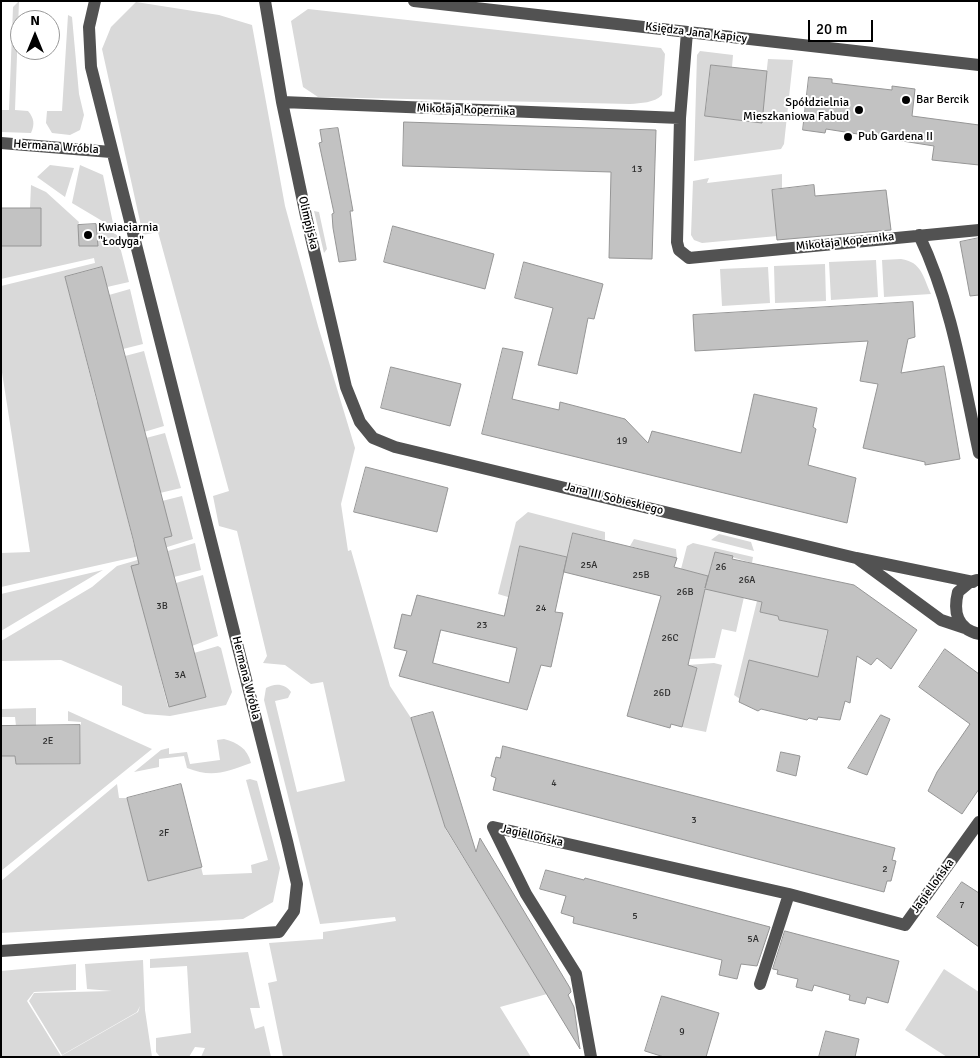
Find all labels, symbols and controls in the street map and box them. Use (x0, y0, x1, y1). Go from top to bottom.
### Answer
north arrow (10, 10, 60, 60)
scale bar (810, 10, 875, 42)
text: N (30, 12, 40, 29)
street label: Księdza Jana Kapicy (644, 20, 748, 46)
text: 20 m (816, 20, 847, 38)
place label: Bar Bercik (916, 93, 969, 107)
marker: Bar Bercik (900, 94, 912, 106)
place label: Spółdzielnia Mieszkaniowa Fabud (743, 96, 849, 124)
street label: Mikołaja Kopernika (416, 101, 516, 119)
marker: Spółdzielnia Mieszkaniowa Fabud (853, 104, 865, 116)
place label: Pub Gardena II (858, 130, 933, 144)
marker: Pub Gardena II (842, 131, 854, 143)
street label: Hermana Wróbla (13, 137, 99, 157)
house number: 13 (632, 163, 642, 175)
street label: Olimpijska (295, 195, 321, 251)
place label: Kwiaciarnia "Łodyga" (98, 221, 158, 249)
marker: Kwiaciarnia "Łodyga" (82, 229, 94, 241)
street label: Mikołaja Kopernika (795, 230, 895, 254)
house number: 19 (617, 435, 627, 447)
street label: Jana III Sobieskiego (563, 480, 665, 518)
house number: 25A (581, 559, 597, 571)
house number: 26 (716, 561, 726, 573)
house number: 25B (633, 569, 649, 581)
house number: 26A (739, 574, 755, 586)
house number: 26B (677, 586, 693, 598)
house number: 3B (156, 600, 168, 612)
house number: 24 (536, 602, 546, 614)
house number: 23 (477, 619, 487, 631)
house number: 26C (662, 632, 678, 644)
street label: Hermana Wróbla (229, 635, 263, 721)
house number: 3A (174, 669, 186, 681)
house number: 26D (653, 687, 671, 699)
house number: 2E (42, 735, 54, 747)
house number: 4 (551, 777, 557, 789)
house number: 3 (691, 814, 697, 826)
street label: Jagiellońska (499, 822, 565, 850)
house number: 2F (159, 827, 169, 839)
street label: Jagiellońska (908, 856, 958, 916)
house number: 2 (882, 863, 888, 875)
house number: 7 (959, 899, 965, 911)
house number: 5 (632, 910, 638, 922)
house number: 5A (747, 933, 759, 945)
house number: 9 (679, 1026, 685, 1038)

